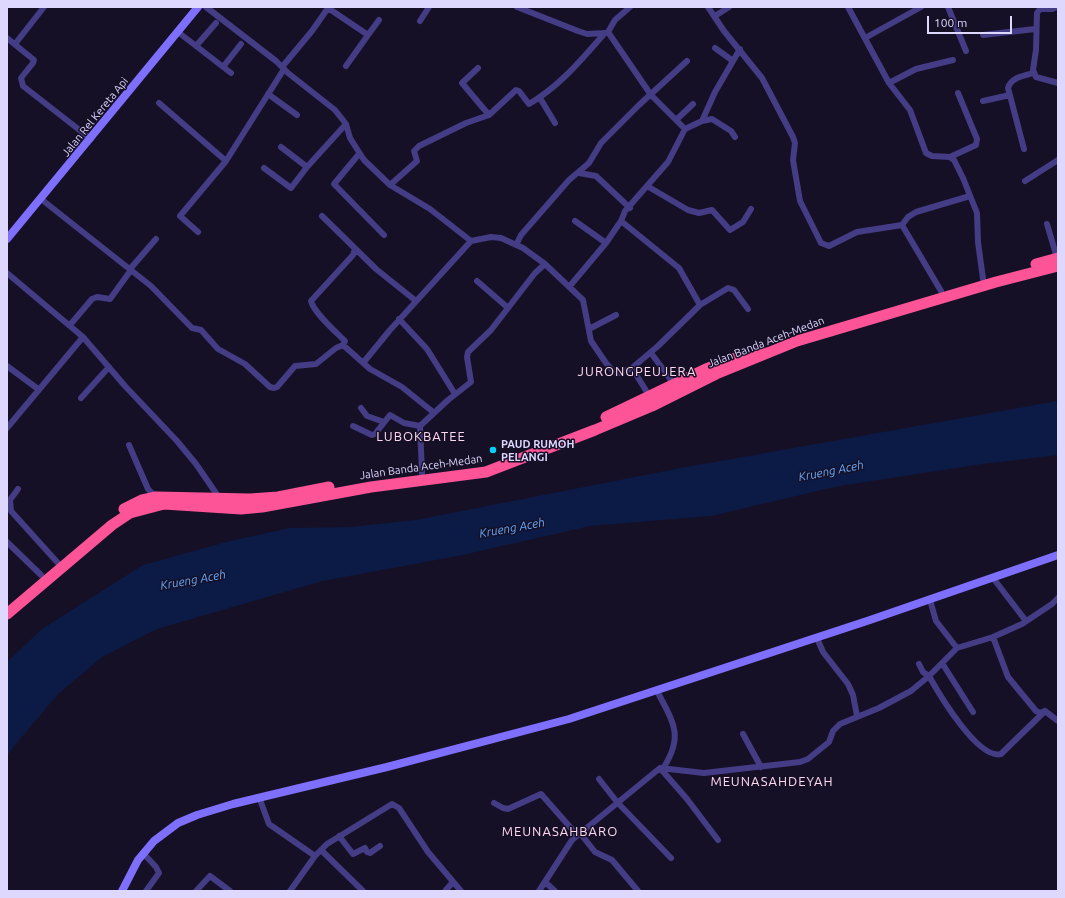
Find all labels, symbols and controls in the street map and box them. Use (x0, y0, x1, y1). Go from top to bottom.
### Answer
scale bar (929, 8, 1014, 34)
text: 100 m (934, 16, 967, 29)
street label: Jalan Rel Kereta Api (59, 75, 131, 159)
street label: Jalan Banda Aceh-Medan (706, 314, 826, 370)
district label: JURONGPEUJERA (578, 364, 696, 380)
district label: LUBOKBATEE (376, 429, 466, 445)
place label: PAUD RUMOH PELANGI (501, 437, 574, 463)
marker: PAUD RUMOH PELANGI (488, 445, 498, 455)
street label: Jalan Banda Aceh-Medan (359, 452, 483, 482)
water label: Krueng Aceh (797, 458, 865, 484)
water label: Krueng Aceh (478, 515, 546, 541)
water label: Krueng Aceh (159, 567, 227, 593)
district label: MEUNASAHDEYAH (710, 774, 834, 790)
district label: MEUNASAHBARO (502, 824, 618, 840)

